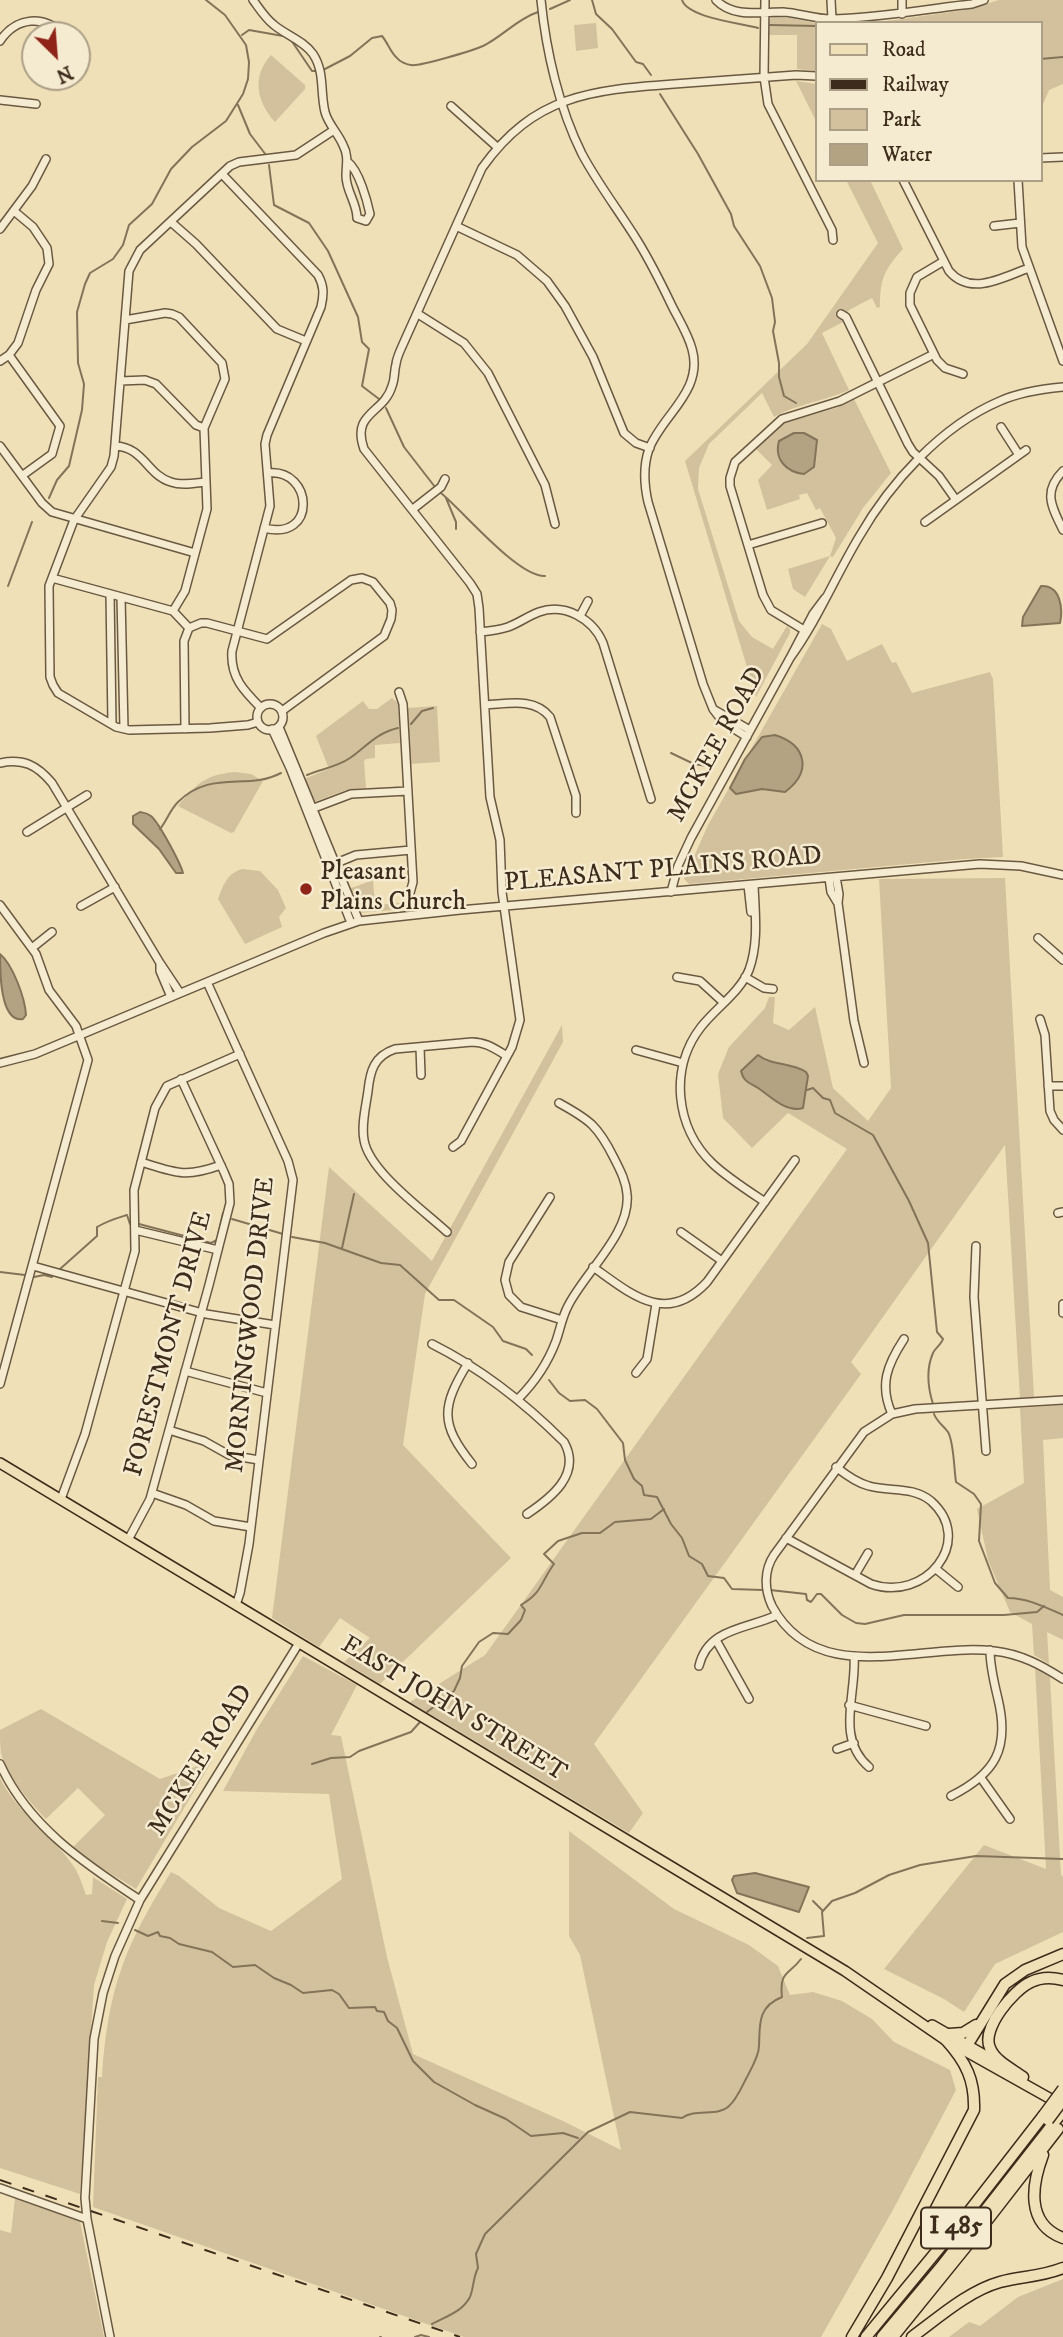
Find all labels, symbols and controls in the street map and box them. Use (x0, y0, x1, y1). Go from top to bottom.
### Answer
north arrow (21, 21, 91, 91)
legend (814, 21, 1042, 182)
text: Road (882, 37, 926, 63)
text: N (52, 60, 76, 87)
text: Railway (882, 72, 949, 98)
text: Park (882, 107, 921, 133)
text: Water (882, 142, 932, 168)
street label: MCKEE ROAD (662, 662, 774, 828)
street label: PLEASANT PLAINS ROAD (503, 842, 823, 900)
place label: Pleasant Plains Church (320, 858, 466, 920)
marker: Pleasant Plains Church (298, 881, 314, 897)
street label: MORNINGWOOD DRIVE (221, 1176, 283, 1474)
street label: FORESTMONT DRIVE (120, 1208, 220, 1480)
street label: EAST JOHN STREET (334, 1630, 572, 1790)
street label: MCKEE ROAD (143, 1680, 261, 1842)
road number: I 485 (921, 2208, 991, 2248)

